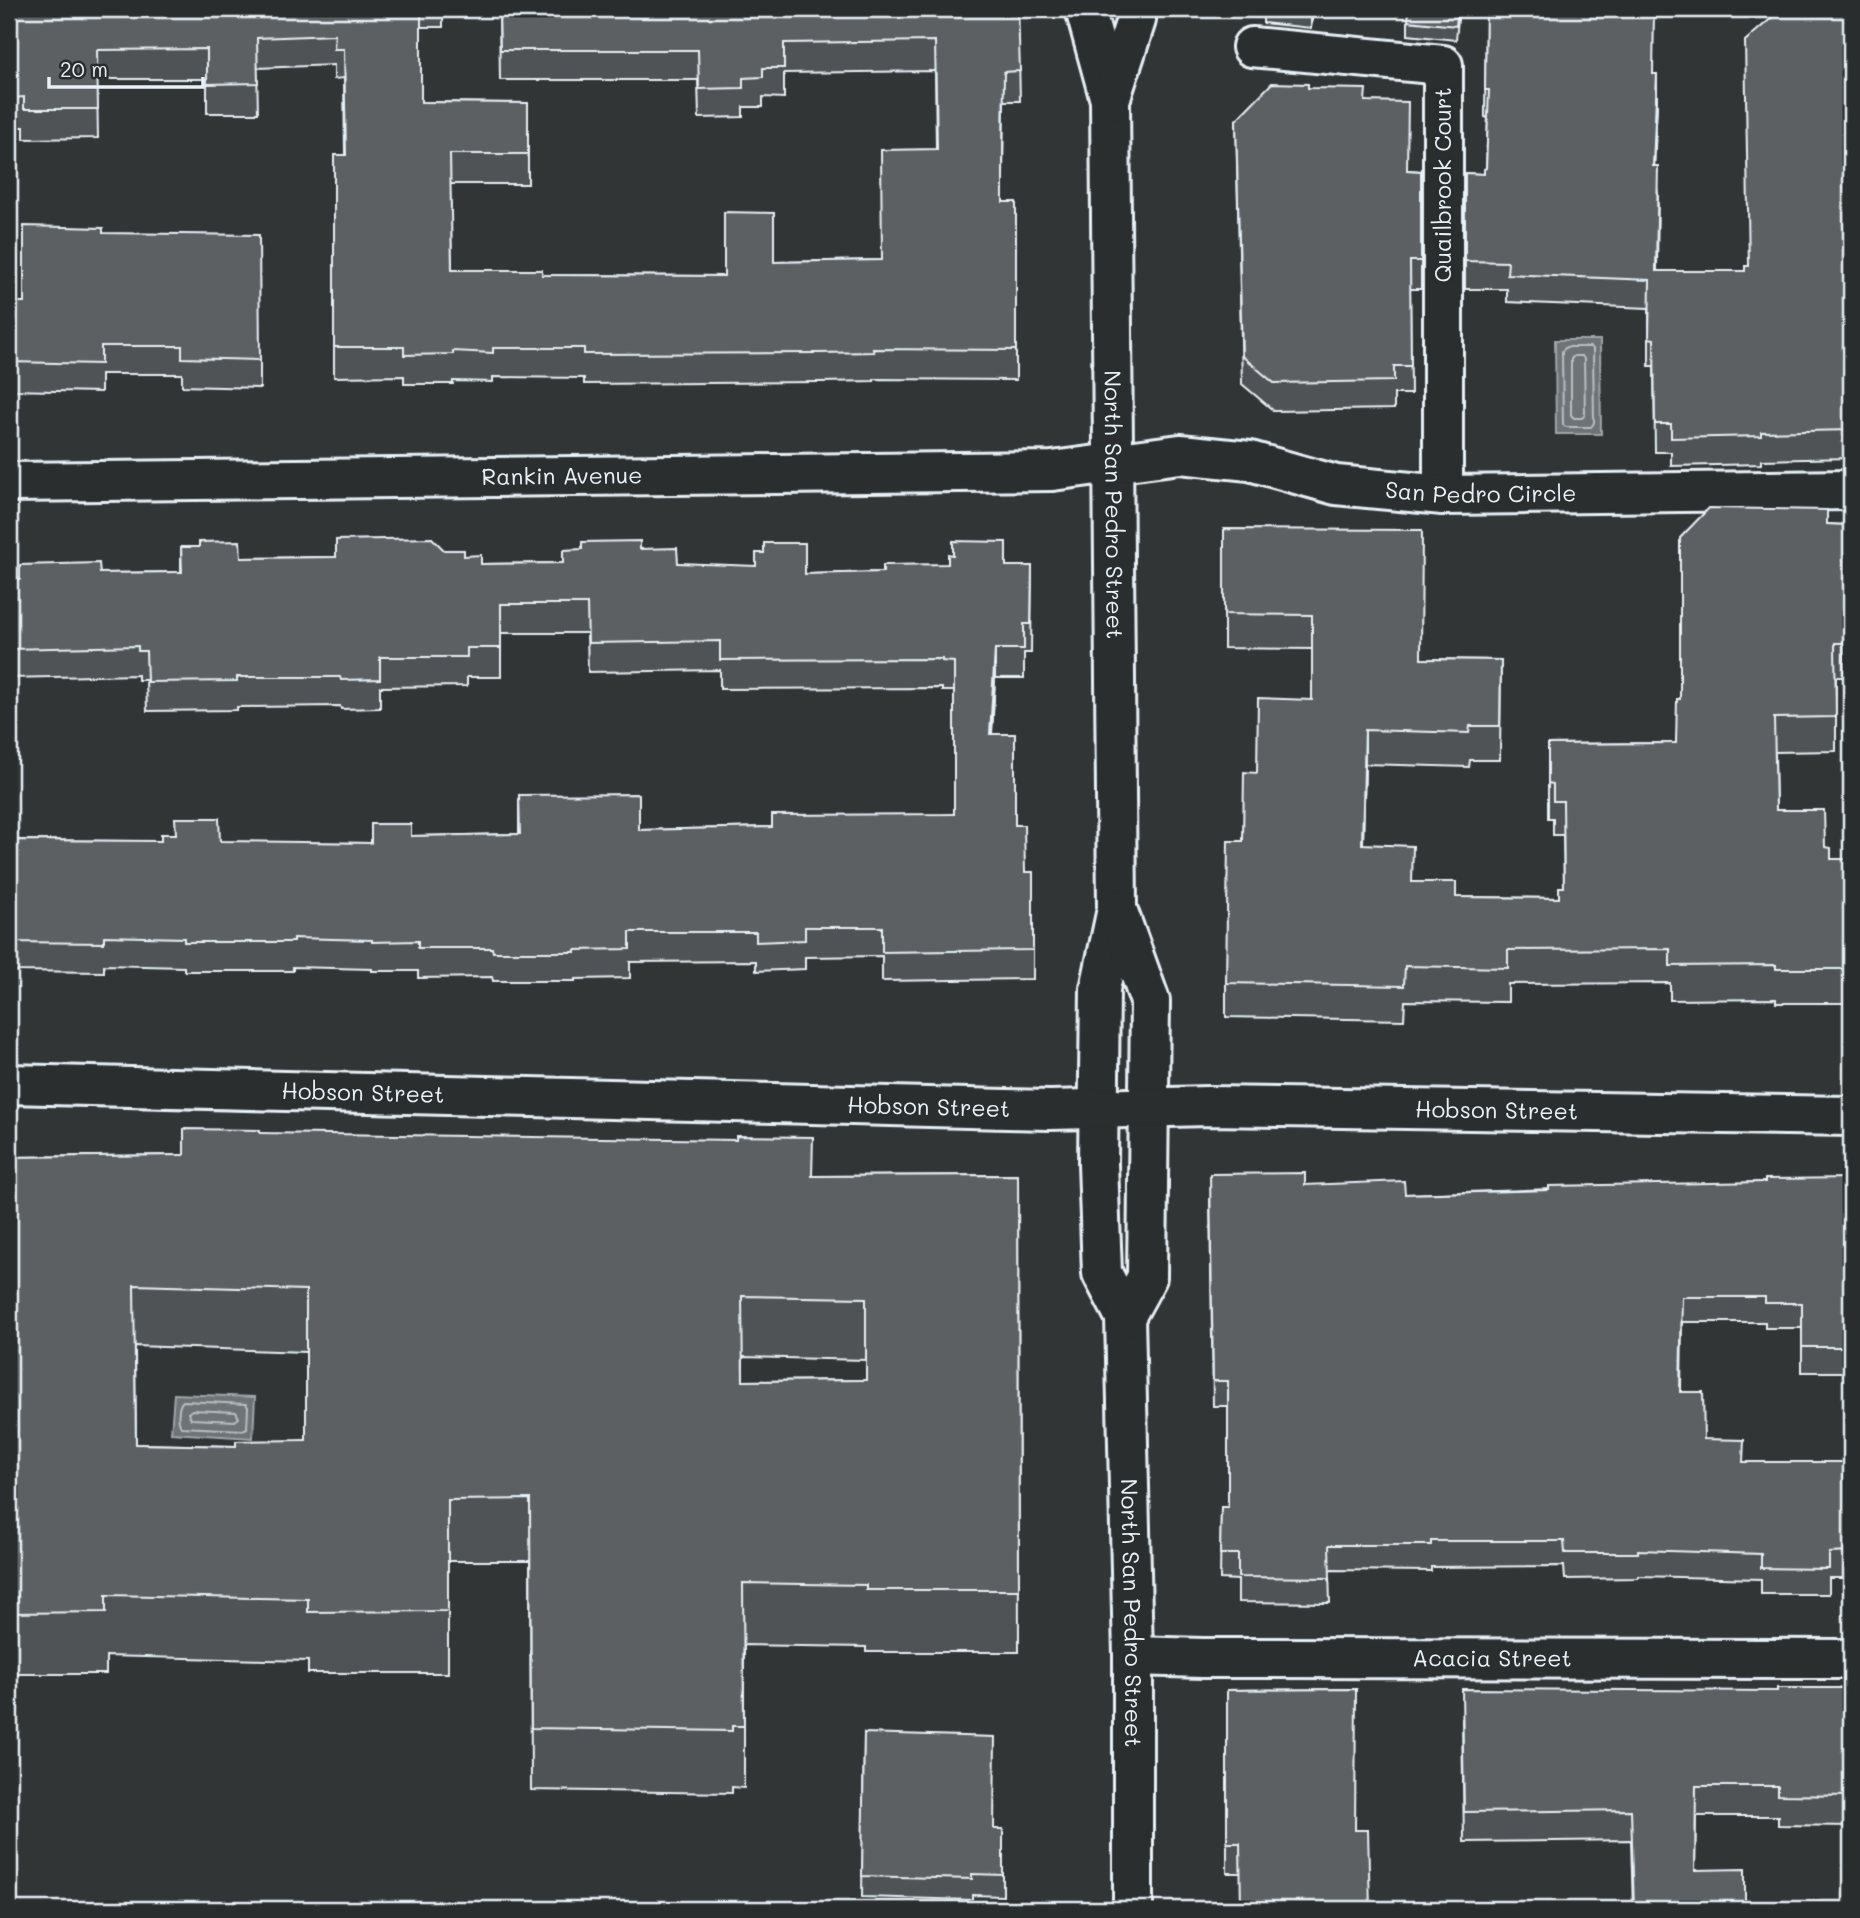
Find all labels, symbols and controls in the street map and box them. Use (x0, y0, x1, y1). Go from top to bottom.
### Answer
scale bar (49, 46, 203, 90)
text: 20 m (60, 55, 108, 82)
street label: Quailbrook Court (1427, 87, 1457, 283)
street label: North San Pedro Street (1098, 370, 1131, 639)
street label: Rankin Avenue (481, 459, 643, 491)
street label: San Pedro Circle (1384, 474, 1577, 509)
street label: Hobson Street (281, 1075, 445, 1109)
street label: Hobson Street (847, 1089, 1011, 1123)
street label: Hobson Street (1415, 1093, 1578, 1126)
street label: North San Pedro Street (1115, 1478, 1149, 1747)
street label: Acacia Street (1412, 1642, 1572, 1673)

